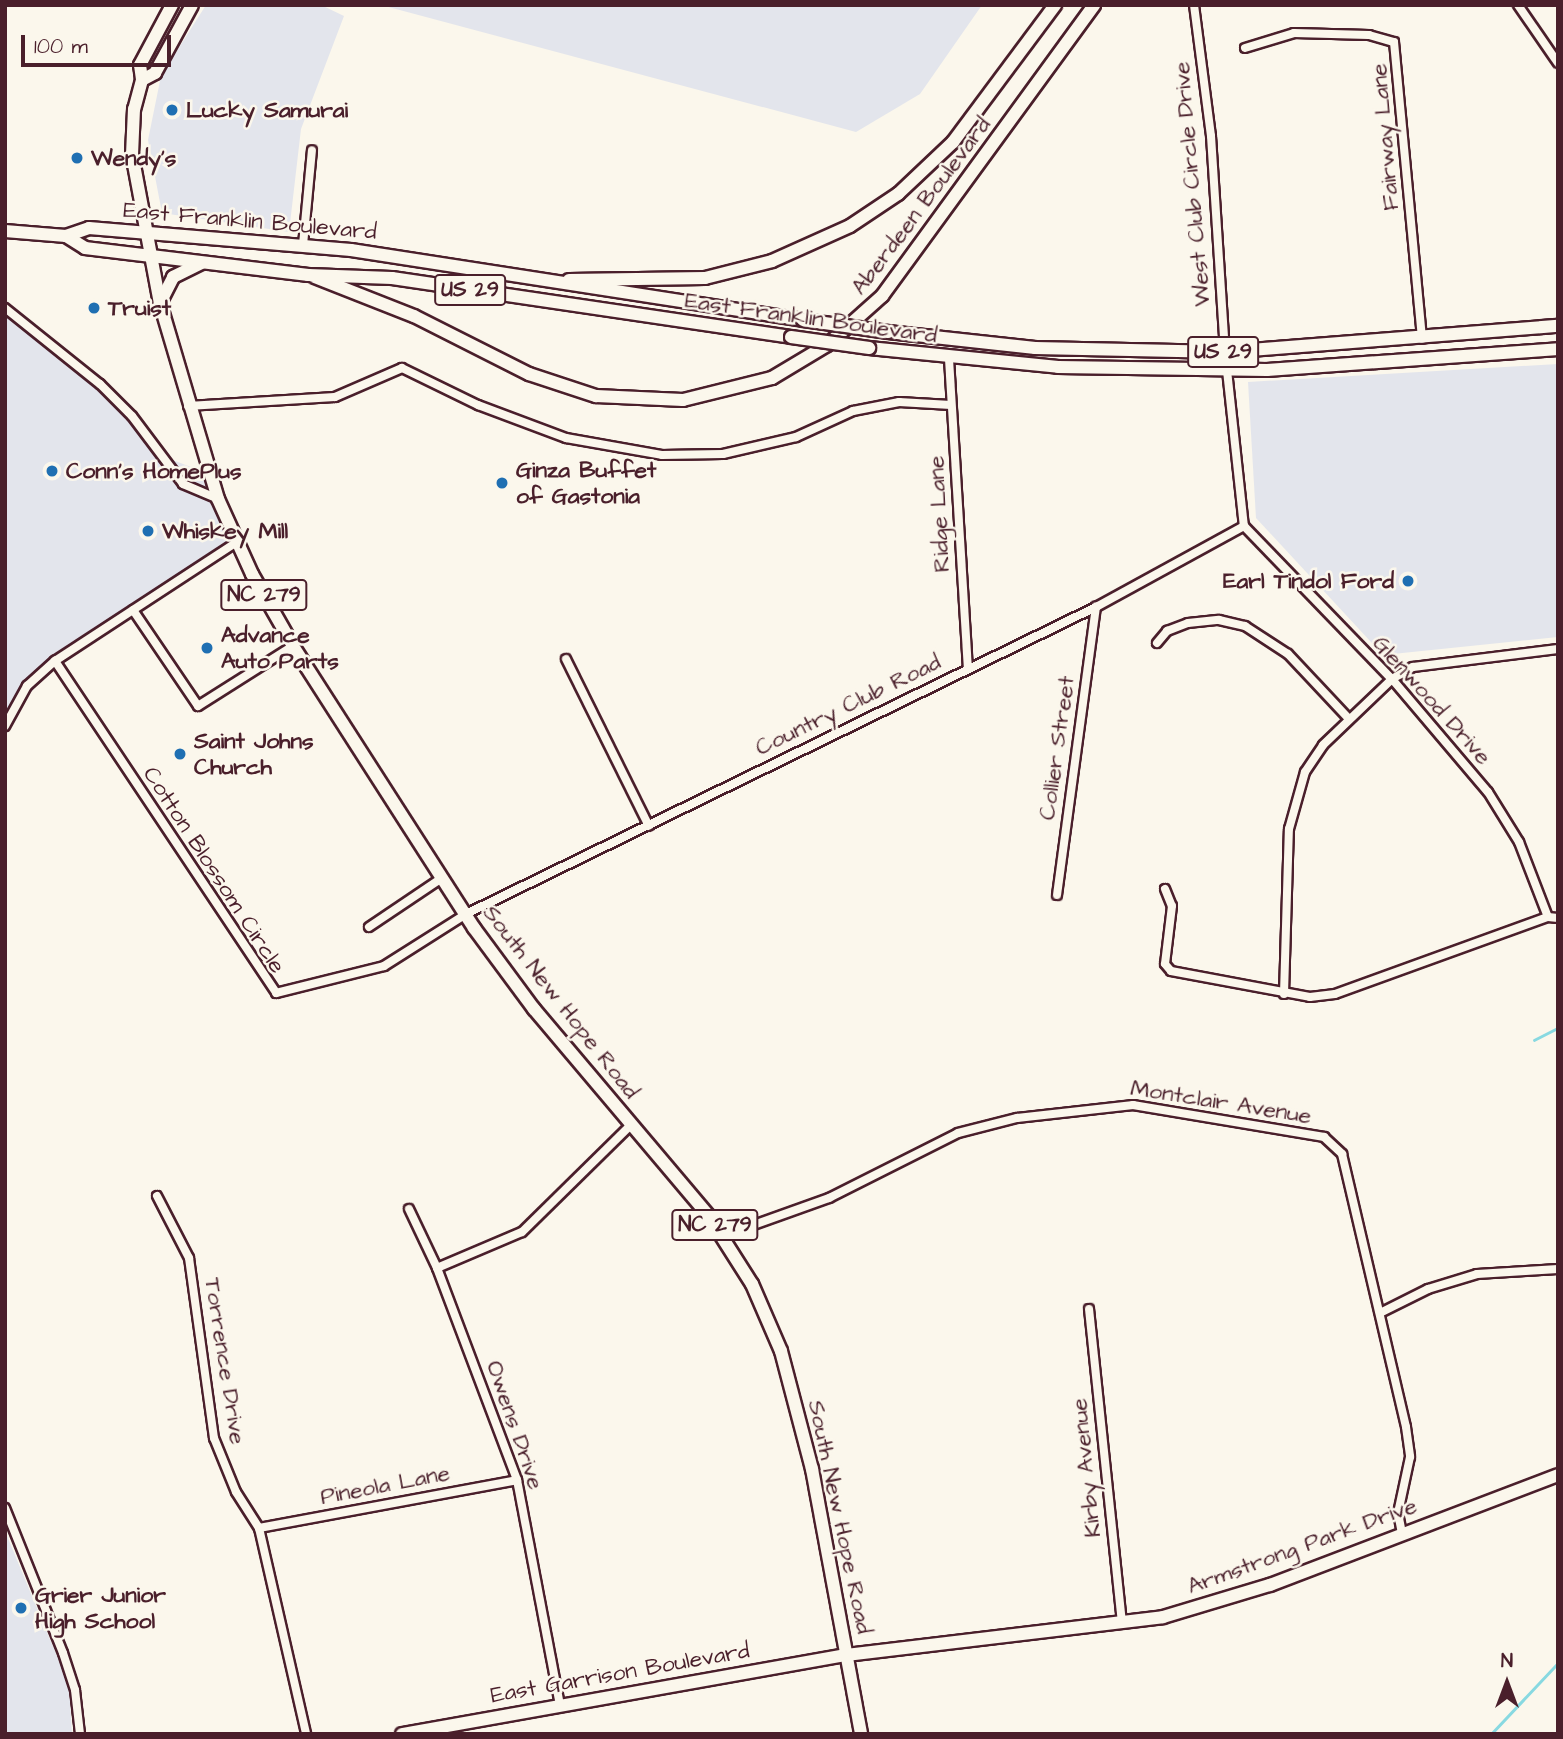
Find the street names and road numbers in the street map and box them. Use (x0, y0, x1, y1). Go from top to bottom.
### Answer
street label: West Club Circle Drive (1168, 60, 1216, 308)
street label: Fairway Lane (1365, 62, 1405, 212)
street label: Aberdeen Boulevard (845, 112, 997, 300)
street label: East Franklin Boulevard (122, 196, 378, 246)
road number: US 29 (433, 272, 507, 308)
street label: East Franklin Boulevard (683, 287, 939, 349)
road number: US 29 (1186, 334, 1260, 370)
street label: Ridge Lane (922, 455, 956, 573)
road number: NC 279 (220, 578, 308, 612)
street label: Glenwood Drive (1367, 630, 1497, 770)
street label: Country Club Road (751, 648, 945, 762)
street label: Collier Street (1033, 674, 1081, 822)
street label: Cotton Blossom Circle (137, 762, 291, 978)
street label: South New Hope Road (477, 900, 645, 1104)
street label: Montclair Avenue (1129, 1074, 1313, 1130)
road number: NC 279 (671, 1208, 759, 1242)
street label: Torrence Drive (198, 1276, 252, 1446)
street label: Owens Drive (480, 1357, 550, 1493)
street label: Kirby Avenue (1065, 1397, 1107, 1539)
street label: South New Hope Road (802, 1398, 878, 1636)
street label: Pineola Lane (318, 1459, 452, 1511)
street label: Armstrong Park Drive (1183, 1492, 1421, 1600)
street label: East Garrison Boulevard (489, 1637, 751, 1709)

